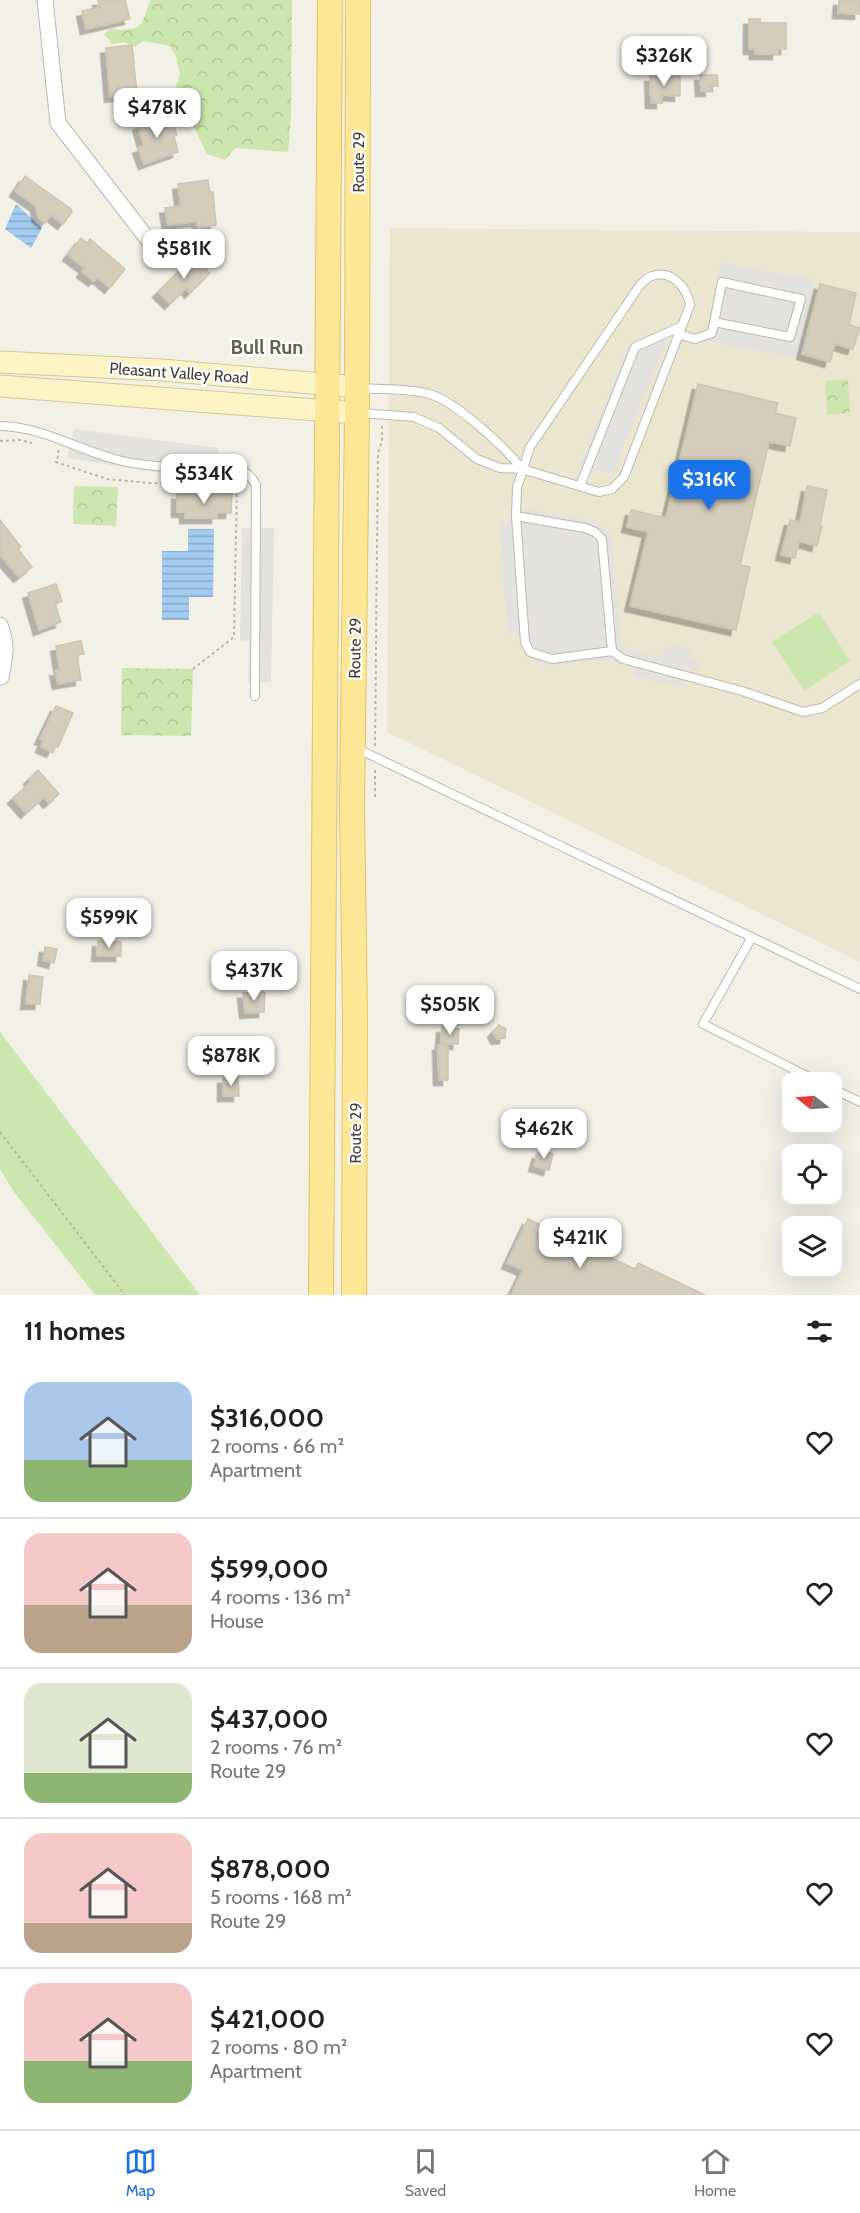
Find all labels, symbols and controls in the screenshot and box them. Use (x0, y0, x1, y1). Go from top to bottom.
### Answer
pin: $326K (622, 36, 706, 87)
text: $326K (636, 43, 692, 67)
pin: $478K (115, 88, 199, 139)
text: $478K (128, 95, 186, 119)
street label: Route 29 (349, 131, 368, 193)
pin: $581K (142, 229, 226, 280)
text: $581K (157, 236, 211, 260)
district label: Bull Run (231, 335, 303, 359)
street label: Pleasant Valley Road (109, 359, 249, 387)
pin: $534K (162, 454, 246, 505)
pin: $316K (667, 460, 751, 511)
text: $534K (175, 461, 233, 485)
text: $316K (682, 467, 736, 491)
street label: Route 29 (345, 617, 365, 679)
pin: $599K (67, 898, 151, 949)
text: $599K (80, 905, 138, 929)
pin: $437K (212, 951, 296, 1002)
text: $437K (225, 958, 283, 982)
pin: $505K (408, 985, 492, 1036)
text: $505K (420, 992, 480, 1016)
pin: $878K (189, 1036, 273, 1087)
text: $878K (202, 1043, 260, 1067)
north arrow (782, 1072, 842, 1132)
map controls (782, 1072, 842, 1276)
street label: Route 29 (346, 1102, 365, 1164)
pin: $462K (502, 1109, 586, 1160)
text: $462K (515, 1116, 573, 1140)
button: locate (782, 1144, 842, 1204)
button: layers (782, 1216, 842, 1276)
pin: $421K (538, 1218, 622, 1269)
text: $421K (553, 1225, 607, 1249)
text: 11 homes (24, 1315, 125, 1347)
icon: filters (803, 1315, 836, 1348)
text: $316,000 (210, 1402, 324, 1434)
icon: home (72, 1406, 144, 1478)
icon: heart (803, 1426, 836, 1459)
text: 2 rooms · 66 m² (210, 1434, 344, 1458)
text: Apartment (210, 1458, 302, 1482)
text: $599,000 (210, 1553, 329, 1585)
icon: home (72, 1557, 144, 1629)
icon: heart (803, 1577, 836, 1610)
text: 4 rooms · 136 m² (210, 1585, 351, 1609)
text: House (210, 1609, 264, 1633)
text: $437,000 (210, 1703, 328, 1735)
icon: home (72, 1707, 144, 1779)
icon: heart (803, 1727, 836, 1760)
text: 2 rooms · 76 m² (210, 1735, 342, 1759)
text: Route 29 (210, 1759, 286, 1783)
text: $878,000 (210, 1853, 331, 1885)
icon: home (72, 1857, 144, 1929)
icon: heart (803, 1877, 836, 1910)
text: 5 rooms · 168 m² (210, 1885, 352, 1909)
text: Route 29 (210, 1909, 286, 1933)
text: $421,000 (210, 2003, 325, 2035)
icon: home (72, 2007, 144, 2079)
icon: heart (803, 2027, 836, 2060)
text: 2 rooms · 80 m² (210, 2035, 347, 2059)
text: Apartment (210, 2059, 302, 2083)
tab: Map (124, 2145, 157, 2200)
tab: Saved (405, 2145, 446, 2200)
tab: Home (694, 2145, 736, 2200)

